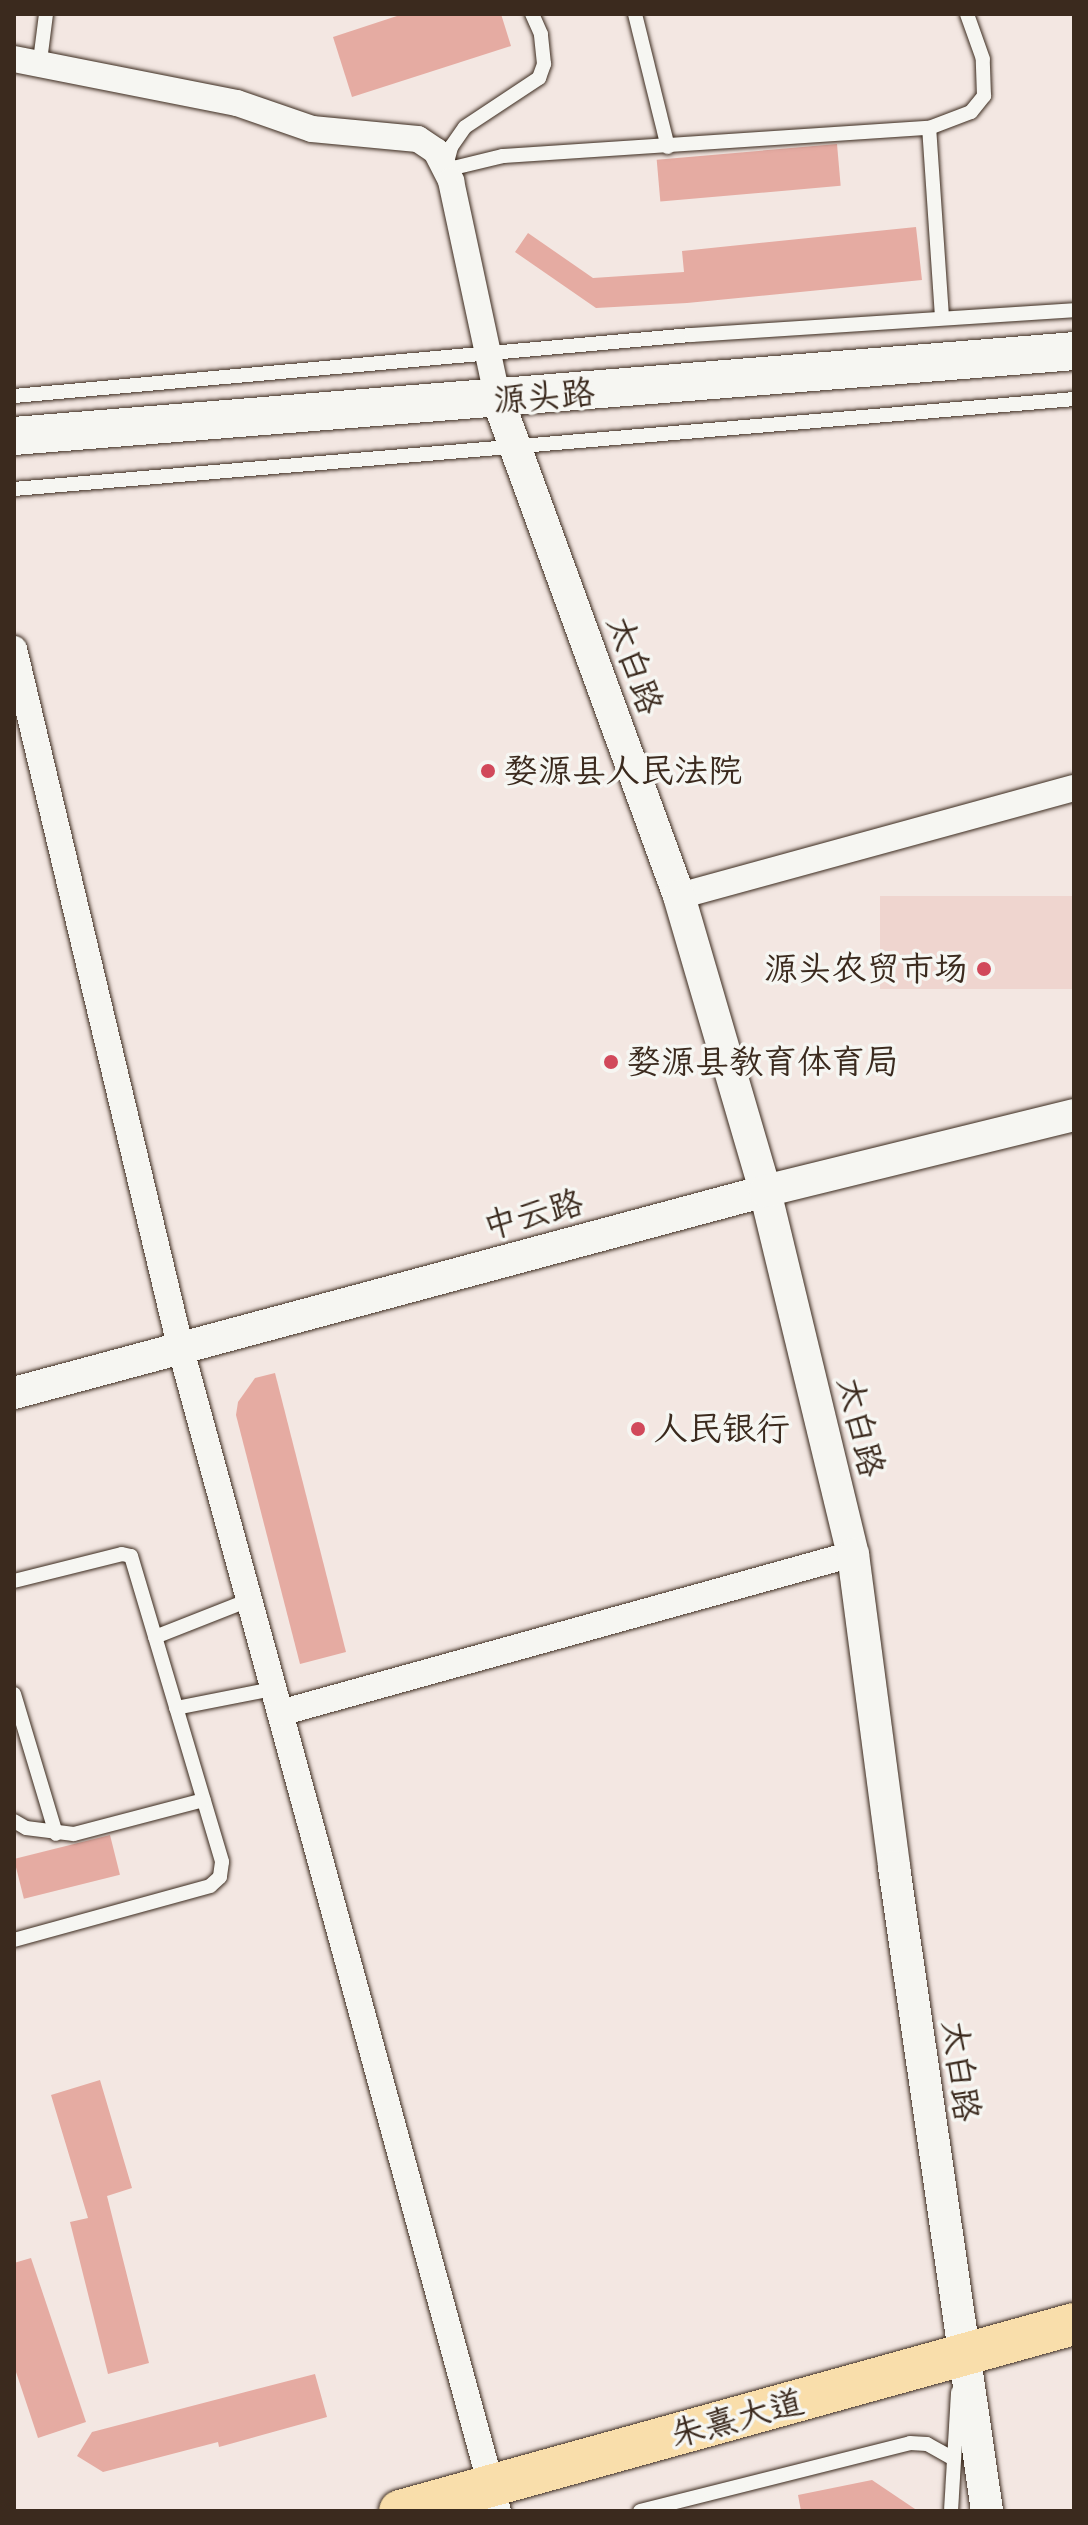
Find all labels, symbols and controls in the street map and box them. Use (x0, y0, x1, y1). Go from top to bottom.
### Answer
street label: 源头路 (491, 371, 597, 421)
street label: 太白路 (598, 610, 672, 720)
place label: 婺源县人民法院 (504, 751, 742, 791)
marker: 婺源县人民法院 (479, 762, 497, 780)
place label: 源头农贸市场 (764, 949, 968, 989)
marker: 源头农贸市场 (975, 960, 993, 978)
place label: 婺源县教育体育局 (627, 1042, 899, 1082)
marker: 婺源县教育体育局 (602, 1053, 620, 1071)
street label: 中云路 (478, 1181, 588, 1247)
street label: 太白路 (829, 1373, 893, 1481)
place label: 人民银行 (654, 1409, 790, 1449)
marker: 人民银行 (629, 1420, 647, 1438)
street label: 太白路 (934, 2018, 988, 2124)
street label: 朱熹大道 (666, 2381, 808, 2455)

